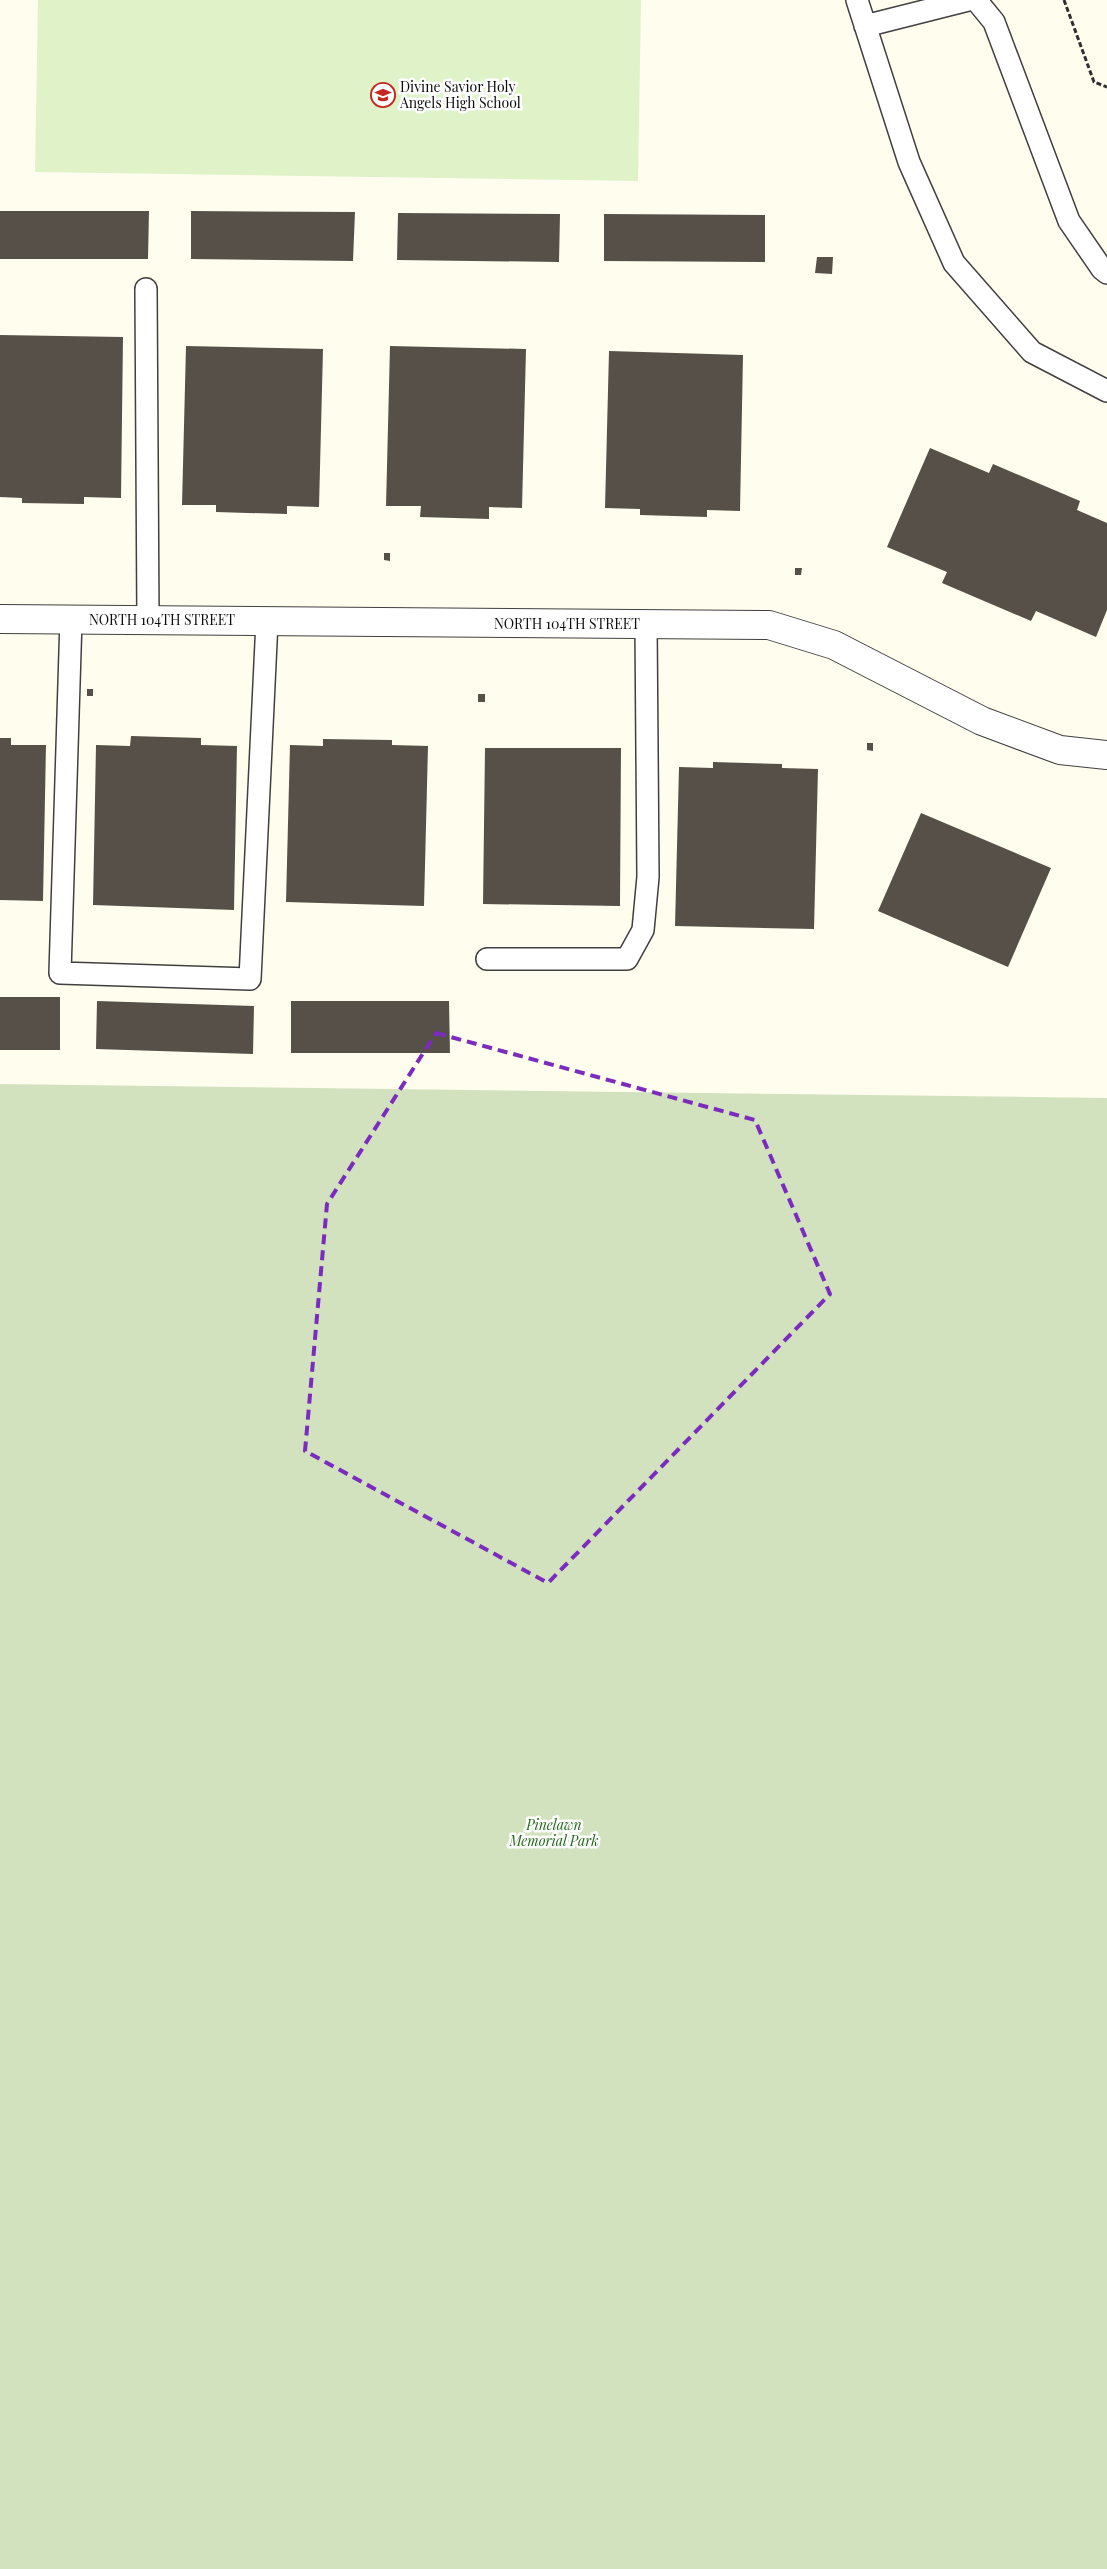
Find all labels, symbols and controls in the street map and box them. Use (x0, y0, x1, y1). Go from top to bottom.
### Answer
place label: Divine Savior Holy Angels High School (399, 77, 521, 112)
school or university icon: Divine Savior Holy Angels High School (370, 82, 396, 108)
street label: NORTH 104TH STREET (89, 610, 235, 629)
street label: NORTH 104TH STREET (494, 614, 640, 633)
park label: Pinelawn Memorial Park (509, 1815, 598, 1850)

